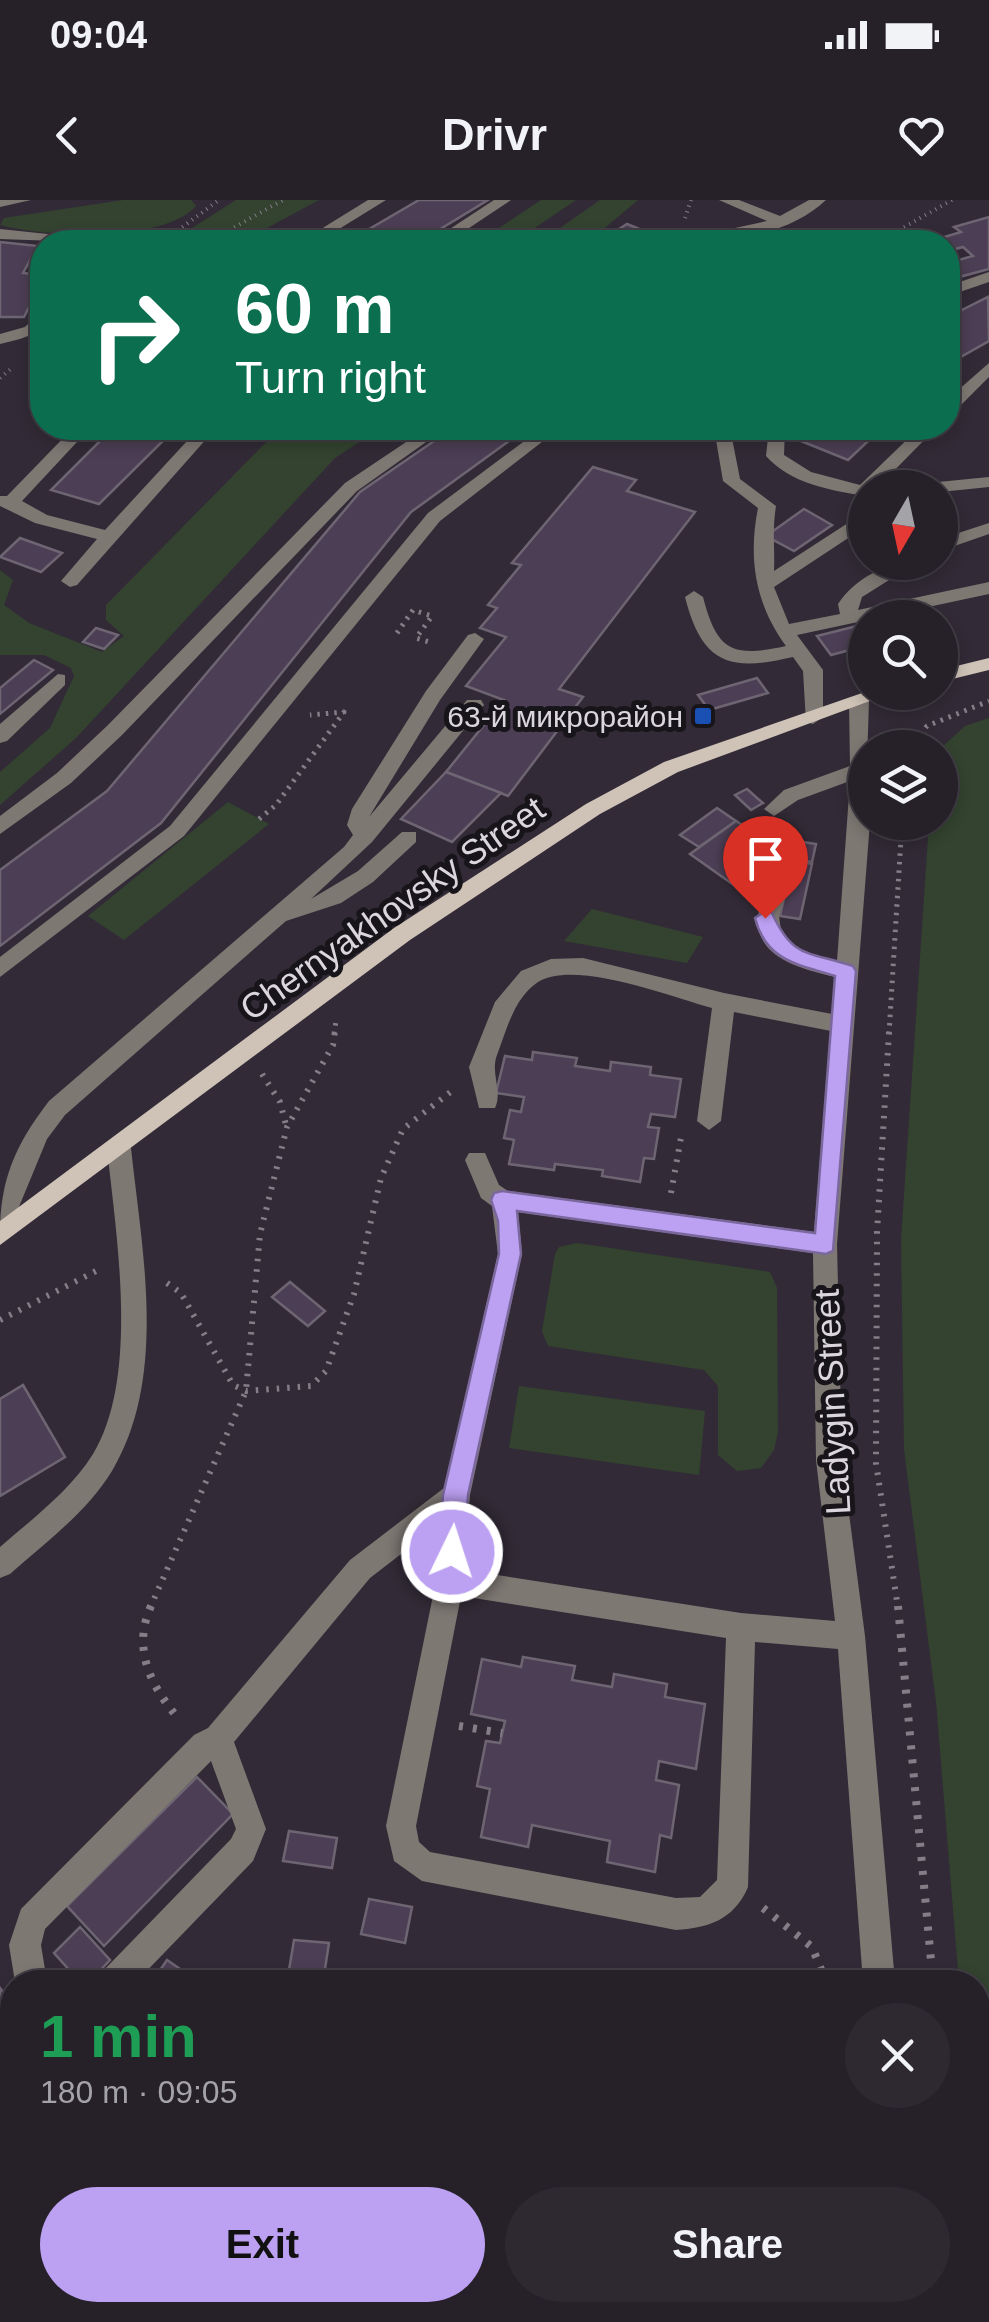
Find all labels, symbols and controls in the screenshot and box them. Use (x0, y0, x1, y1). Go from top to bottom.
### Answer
text: 09:04 (50, 14, 147, 56)
icon: back (40, 108, 95, 163)
icon: heart (894, 108, 949, 163)
text: Drivr (442, 109, 547, 160)
icon: right (70, 270, 200, 400)
text: 60 m (235, 270, 395, 348)
text: Turn right (235, 352, 426, 403)
north arrow (848, 470, 958, 580)
map controls (848, 470, 958, 840)
button: search (848, 600, 958, 710)
place label: 63-й микрорайон (447, 700, 683, 733)
marker: 63-й микрорайон (692, 705, 714, 727)
button: layers (848, 730, 958, 840)
street label: Chernyakhovsky Street (233, 788, 552, 1028)
pin (723, 816, 808, 919)
icon: arrive (738, 831, 793, 886)
street label: Ladygin Street (807, 1288, 857, 1516)
position arrow (400, 1500, 504, 1604)
text: 1 min (40, 2003, 197, 2070)
button: close (845, 2003, 950, 2108)
text: 180 m · 09:05 (40, 2074, 237, 2110)
button: Exit (40, 2187, 485, 2302)
button: Share (505, 2187, 950, 2302)

